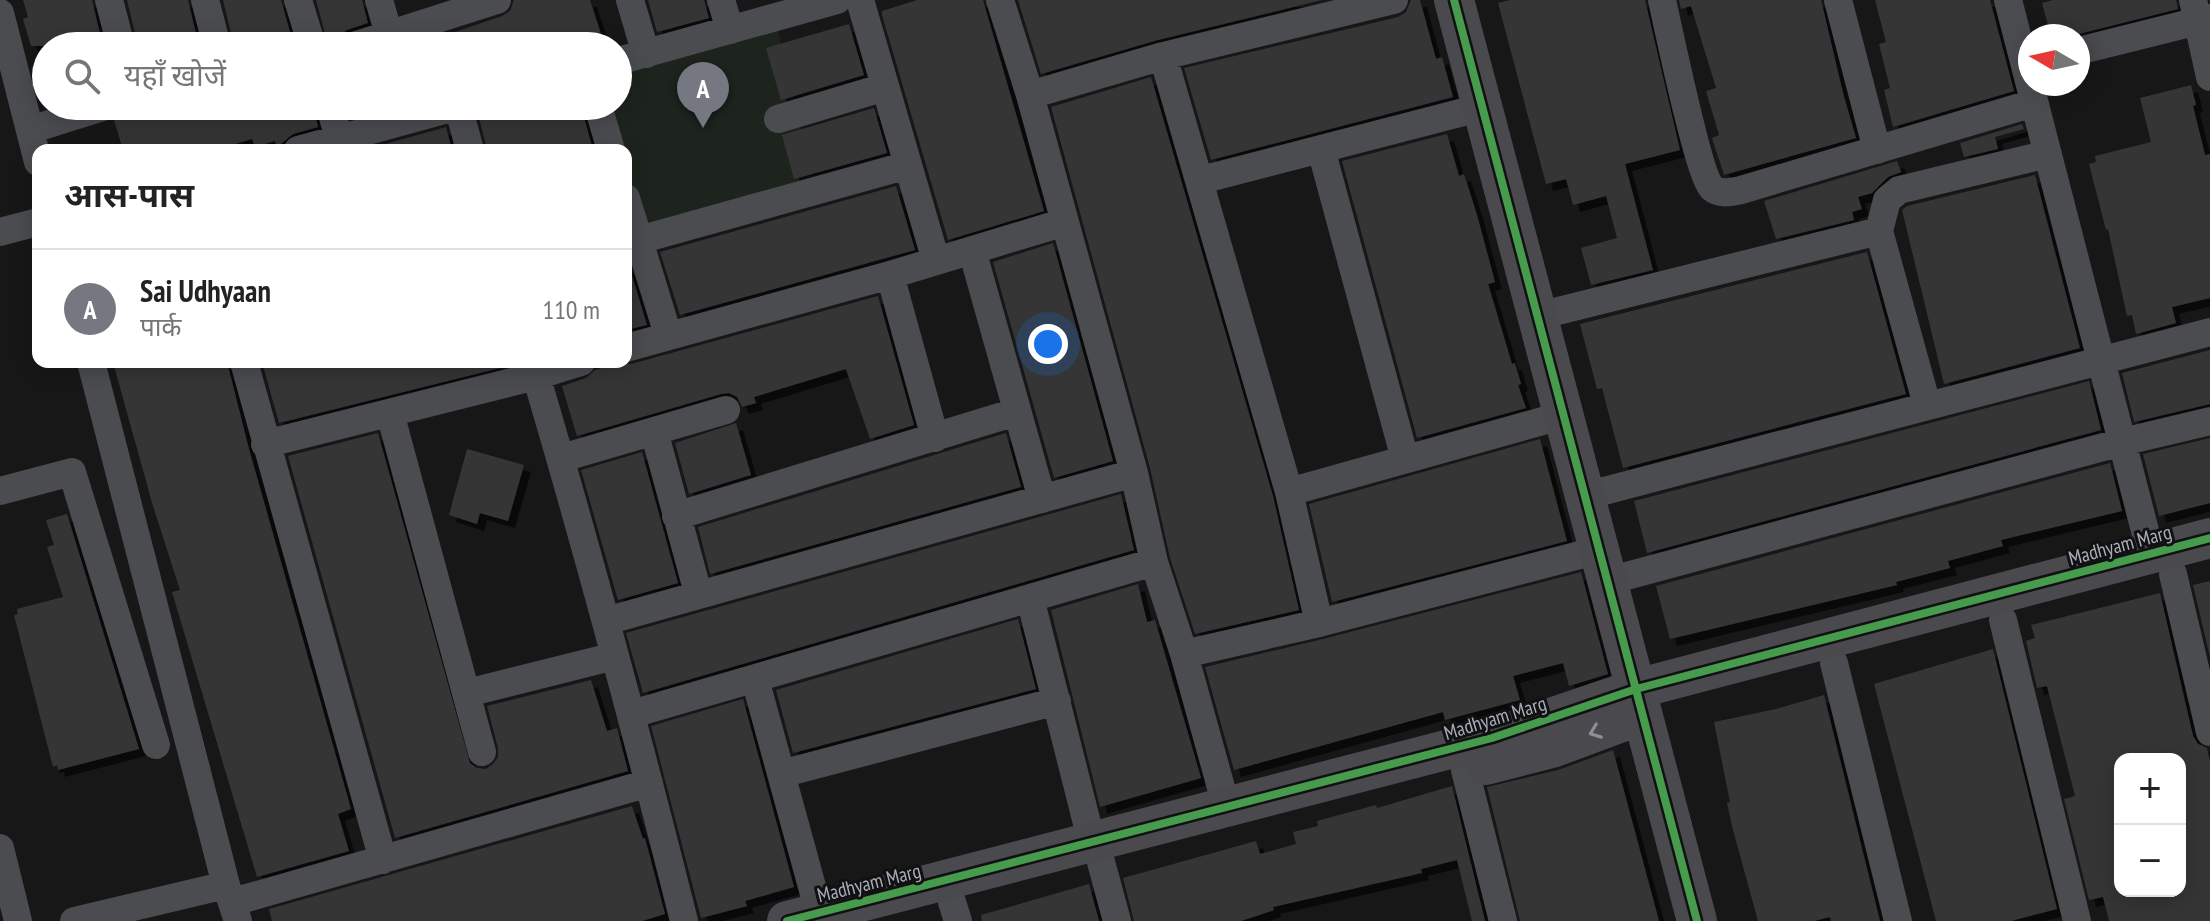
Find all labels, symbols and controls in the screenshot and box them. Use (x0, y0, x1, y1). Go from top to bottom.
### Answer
north arrow (2018, 24, 2090, 96)
search box (32, 32, 632, 120)
icon: search (60, 54, 104, 98)
text: यहाँ खोजें (124, 55, 226, 94)
pin: A (677, 62, 729, 128)
text: आस-पास (64, 172, 194, 216)
text: Sai Udhyaan (140, 271, 271, 310)
text: A (83, 293, 97, 326)
text: 110 m (542, 293, 600, 326)
text: पार्क (140, 310, 181, 343)
your location (1028, 324, 1068, 364)
street label: Madhyam Marg (2066, 519, 2174, 571)
street label: Madhyam Marg (1441, 690, 1549, 746)
one-way arrow (1589, 722, 1603, 739)
map controls (2114, 753, 2186, 897)
button: + (2114, 753, 2186, 825)
button: − (2114, 825, 2186, 897)
street label: Madhyam Marg (815, 858, 923, 908)

